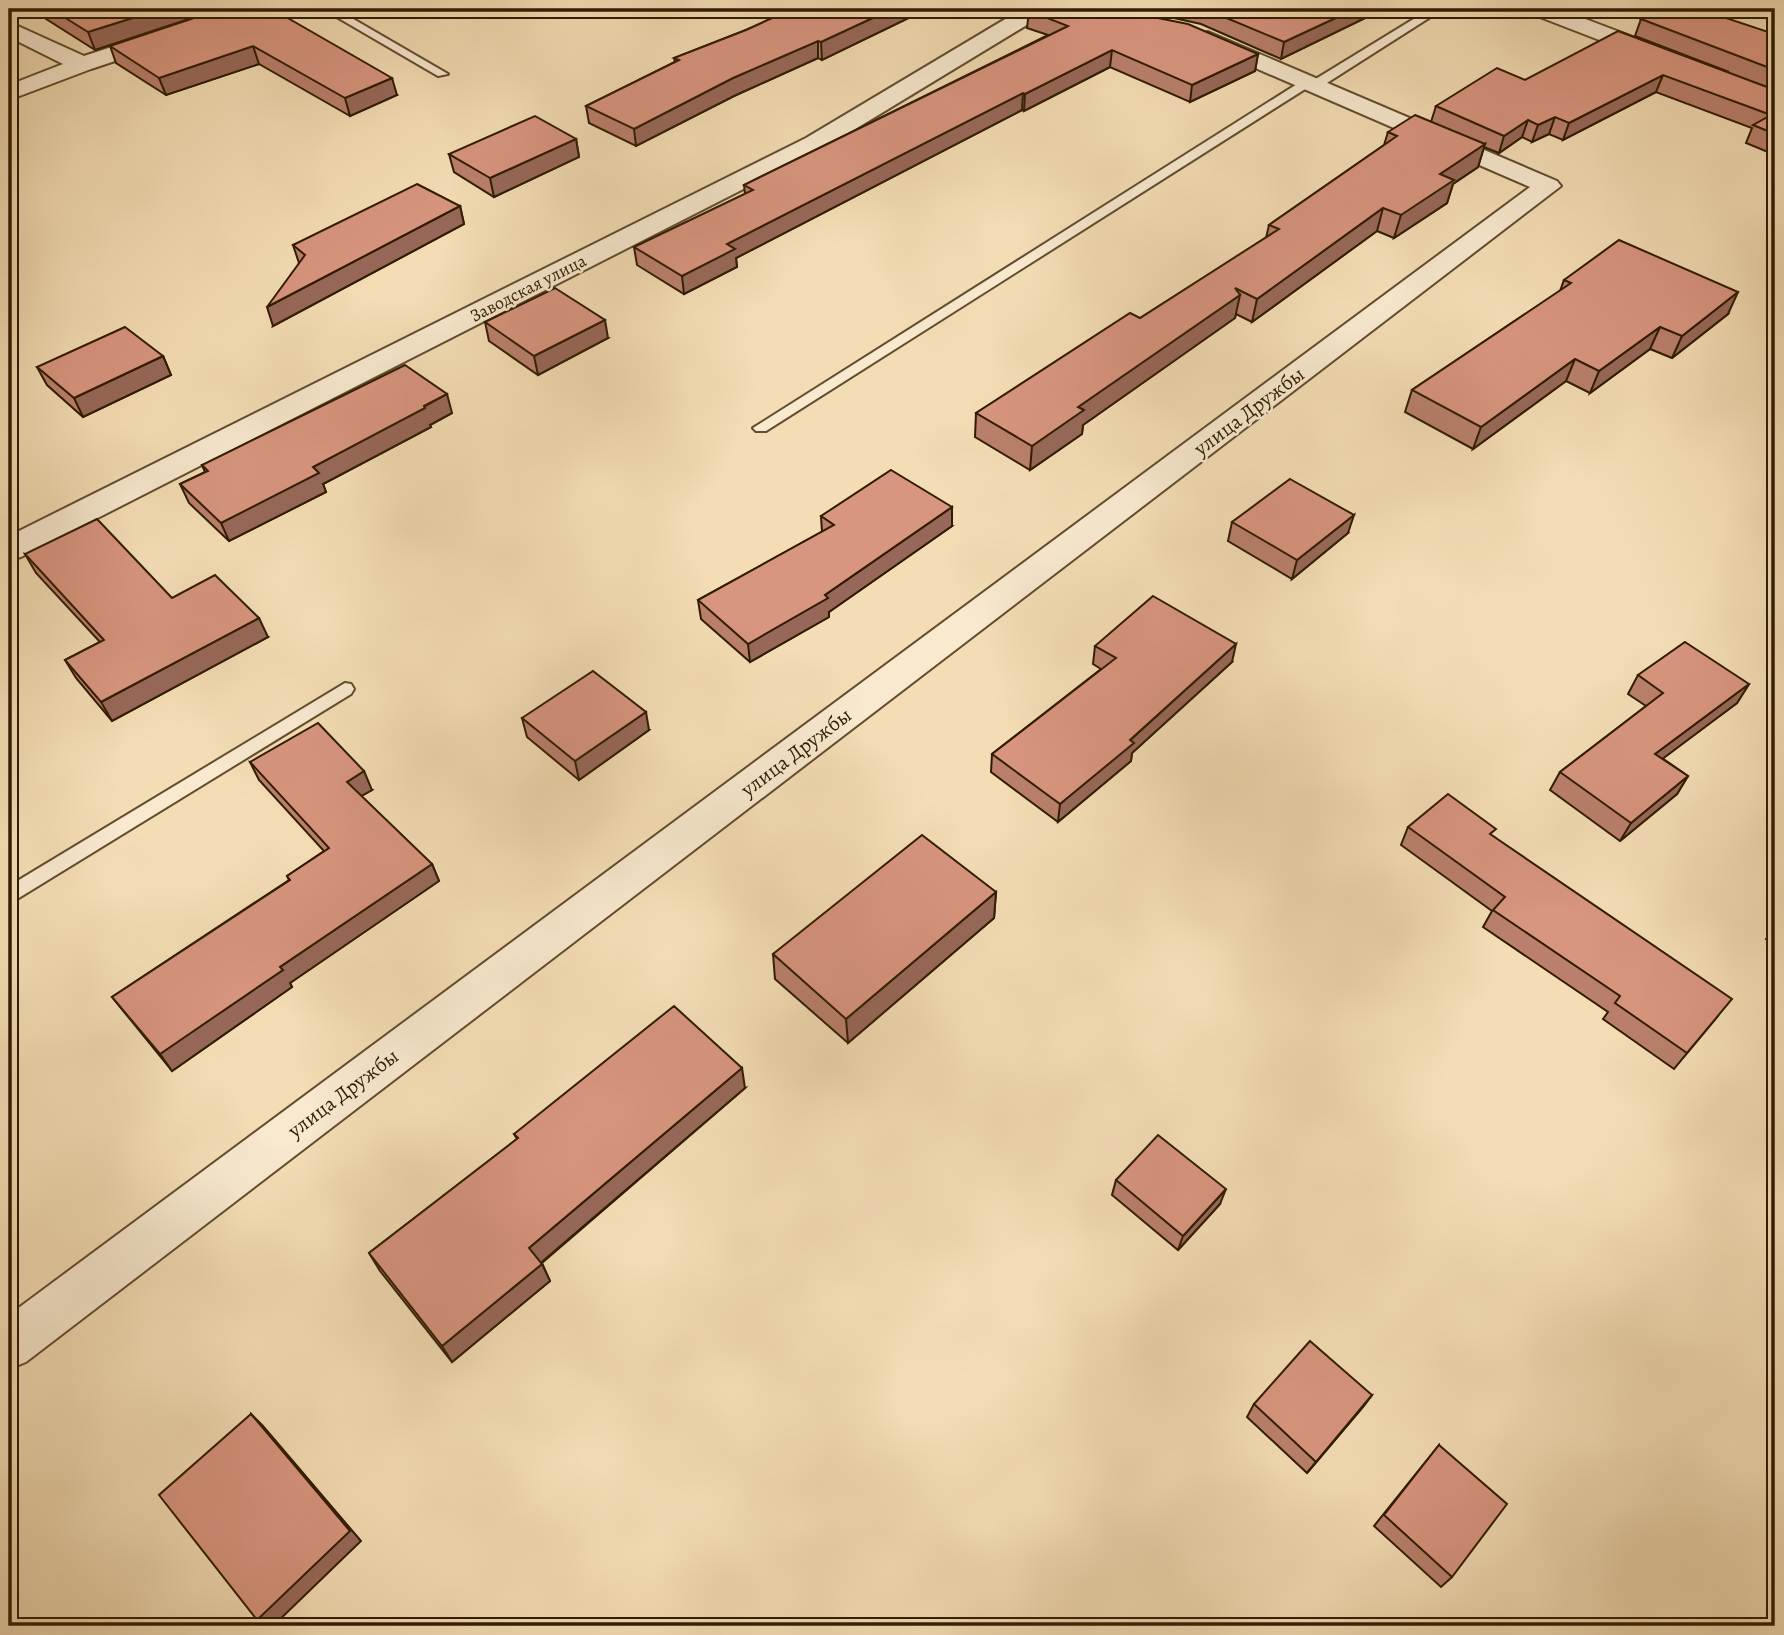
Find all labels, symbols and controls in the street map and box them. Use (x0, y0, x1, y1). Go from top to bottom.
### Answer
street label: Заводская улица (466, 248, 591, 328)
street label: улица Дружбы (1187, 360, 1310, 463)
street label: улица Дружбы (734, 701, 857, 804)
street label: улица Дружбы (281, 1042, 404, 1145)

